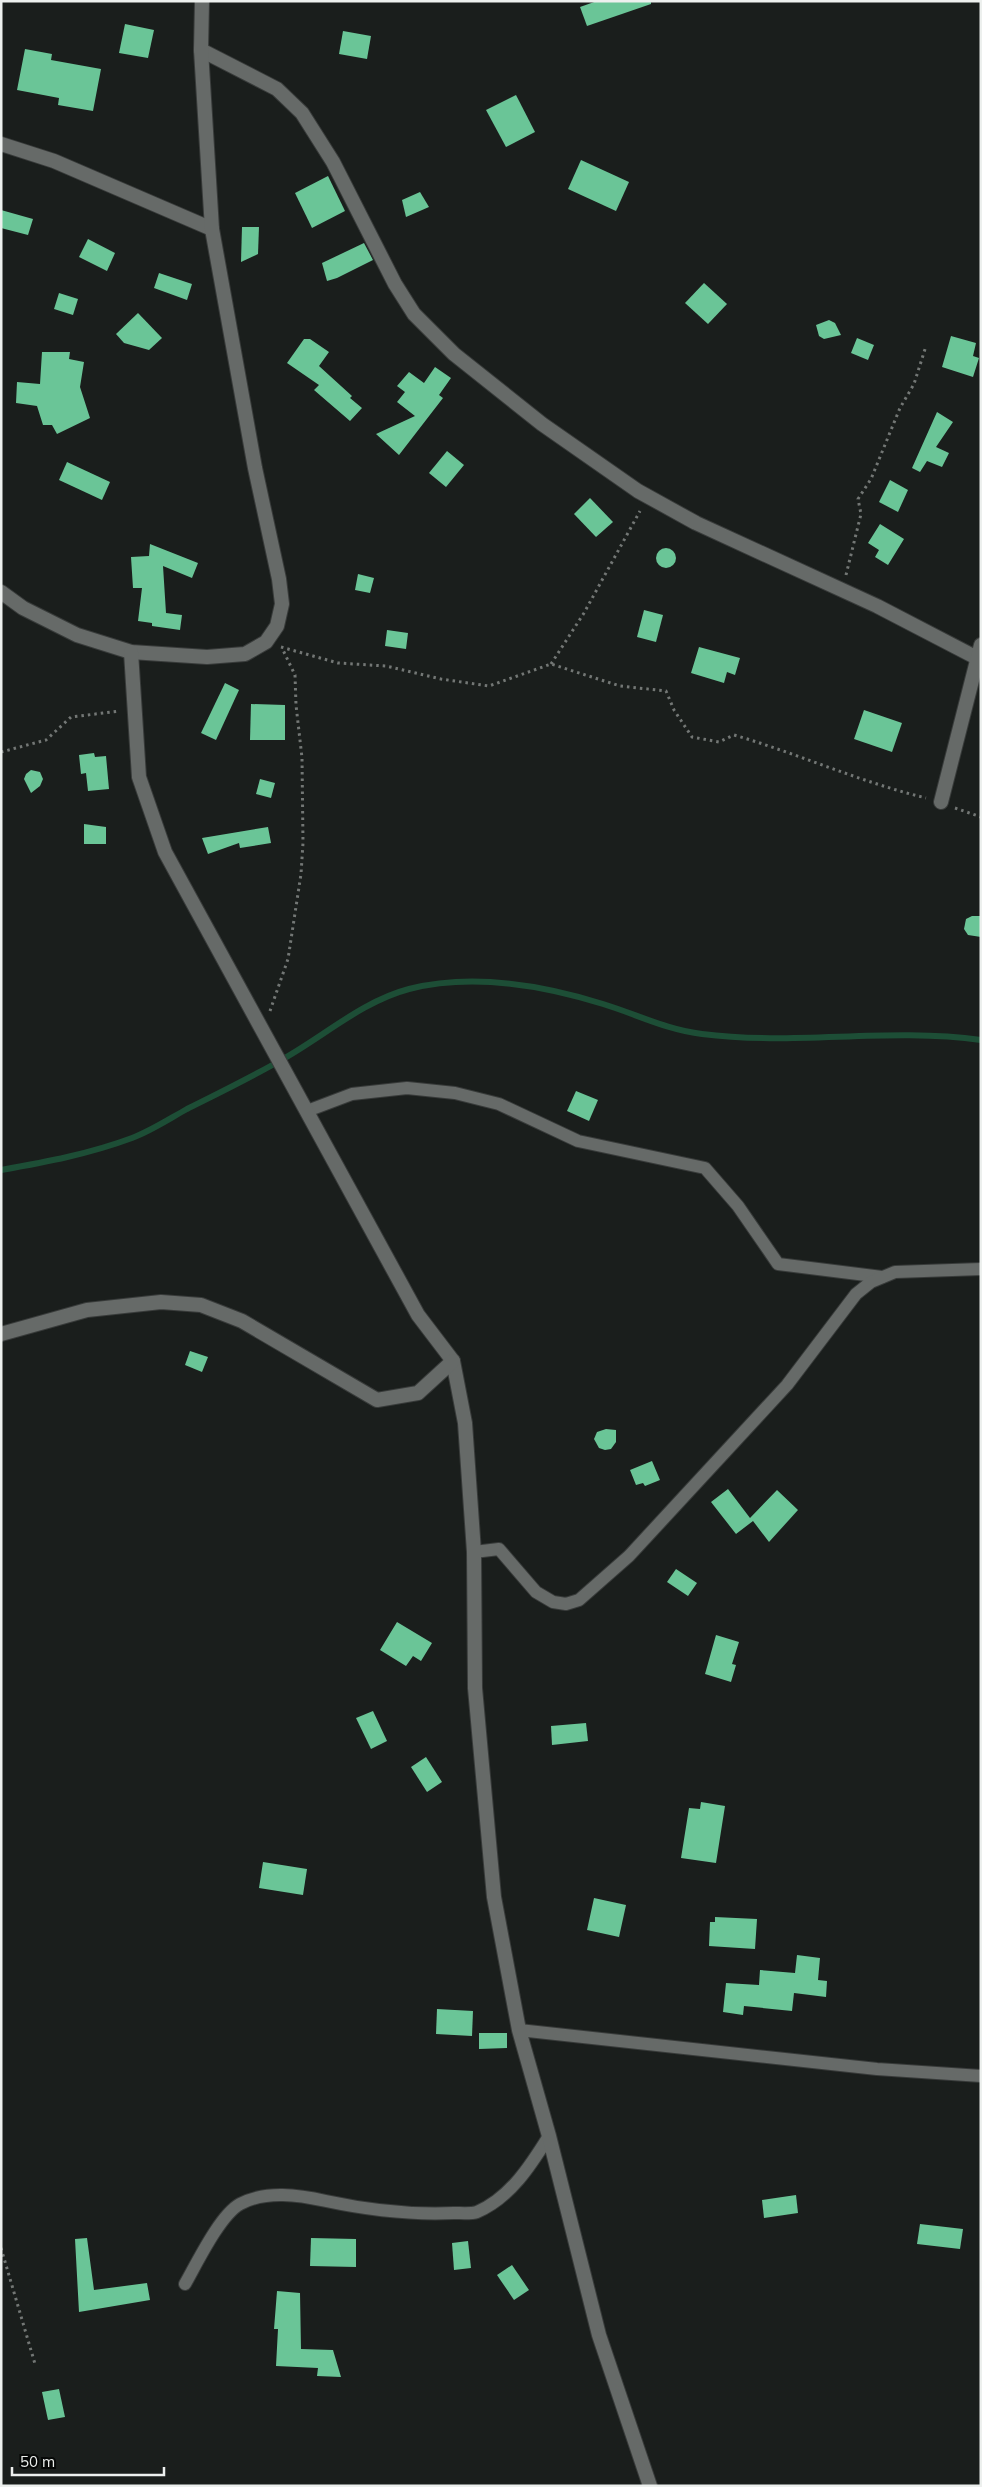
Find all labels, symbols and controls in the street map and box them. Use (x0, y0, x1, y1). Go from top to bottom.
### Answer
scale bar (12, 2444, 165, 2476)
text: 50 m (20, 2452, 55, 2471)

